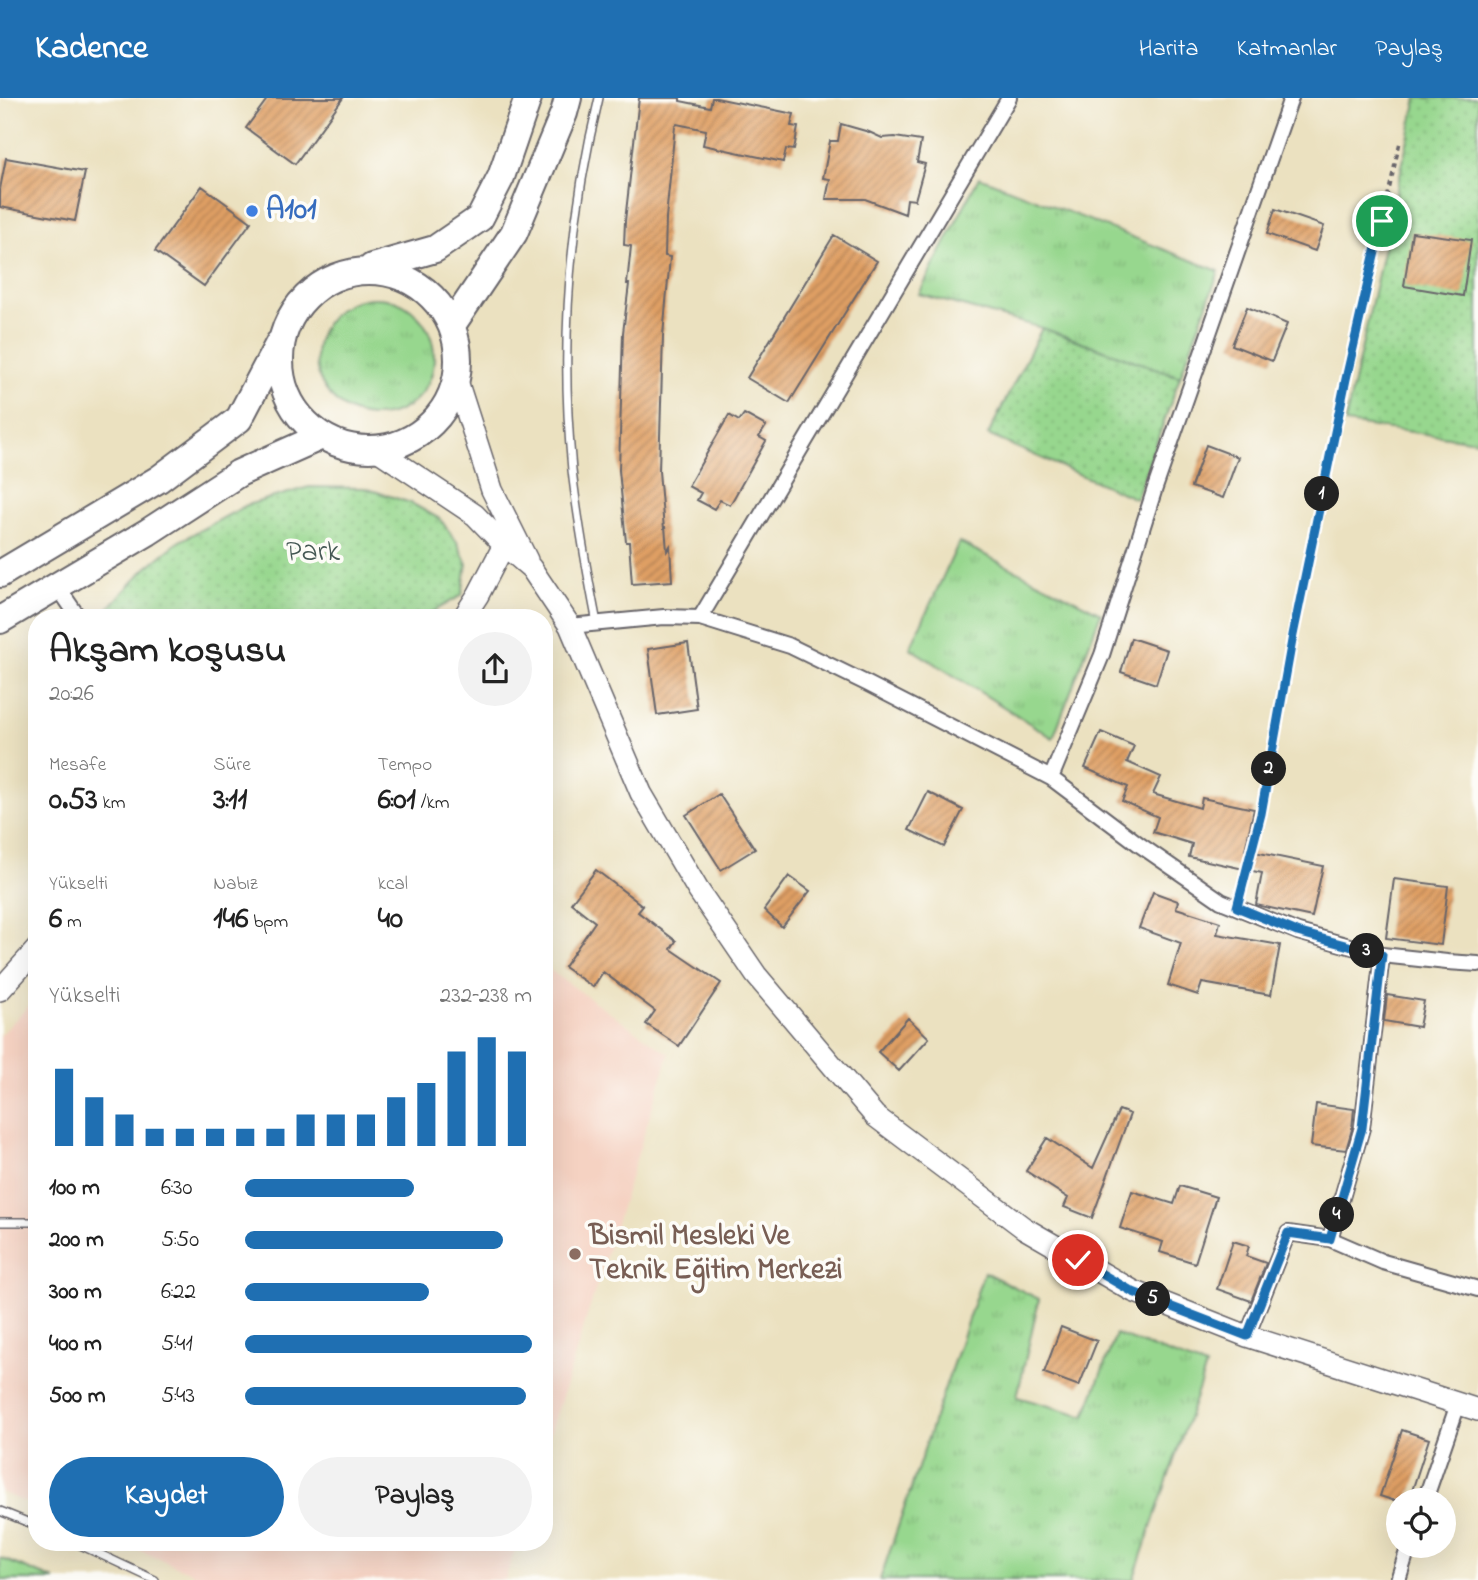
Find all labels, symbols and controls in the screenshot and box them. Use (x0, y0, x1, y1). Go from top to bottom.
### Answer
text: Kadence (35, 25, 148, 73)
text: Harita (1139, 32, 1199, 67)
text: Katmanlar (1237, 32, 1337, 67)
text: Paylaş (1375, 32, 1443, 67)
place label: A101 (266, 189, 317, 233)
pin (1352, 191, 1412, 251)
icon: arrive (1363, 202, 1401, 240)
marker: A101 (244, 203, 260, 219)
pin: 1 (1304, 476, 1340, 512)
text: 1 (1318, 480, 1325, 507)
park label: Park (286, 531, 341, 575)
text: Akşam koşusu (49, 624, 286, 680)
button: share (458, 632, 532, 706)
text: 20:26 (49, 678, 94, 711)
text: Mesafe (49, 752, 106, 779)
text: Süre (213, 752, 251, 779)
text: Tempo (378, 752, 432, 779)
pin: 2 (1252, 752, 1286, 786)
text: 2 (1264, 755, 1273, 782)
text: 0.53 (49, 779, 98, 823)
text: 3:11 (213, 779, 247, 823)
text: 6:01 (378, 779, 416, 823)
text: km (98, 790, 125, 817)
text: /km (416, 790, 450, 817)
text: Yükselti (49, 871, 108, 898)
text: Nabız (213, 871, 258, 898)
text: kcal (378, 871, 408, 898)
text: 6 (49, 898, 62, 942)
text: 146 (213, 898, 248, 942)
text: 40 (378, 898, 403, 942)
text: m (62, 909, 82, 936)
text: bpm (248, 909, 288, 936)
pin: 3 (1350, 934, 1384, 968)
text: 3 (1363, 937, 1370, 964)
text: Yükselti (49, 980, 120, 1013)
text: 232–238 m (440, 980, 532, 1013)
text: 100 m (49, 1172, 100, 1205)
text: 6:30 (161, 1172, 193, 1205)
pin: 4 (1320, 1198, 1354, 1232)
text: 4 (1333, 1201, 1340, 1228)
place label: Bismil Mesleki Ve Teknik Eğitim Merkezi (587, 1215, 842, 1294)
text: 200 m (49, 1224, 104, 1257)
text: 5:50 (161, 1224, 199, 1257)
pin (1048, 1230, 1108, 1290)
icon: check (1059, 1241, 1097, 1279)
marker: Bismil Mesleki Ve Teknik Eğitim Merkezi (567, 1246, 583, 1262)
text: 300 m (49, 1276, 102, 1309)
text: 6:22 (161, 1276, 196, 1309)
pin: 5 (1136, 1282, 1170, 1316)
text: 5 (1147, 1285, 1158, 1312)
text: 400 m (49, 1328, 102, 1361)
text: 5:41 (161, 1328, 193, 1361)
text: 500 m (49, 1380, 106, 1413)
text: 5:43 (161, 1380, 195, 1413)
button: Kaydet (49, 1457, 284, 1537)
button: Paylaş (298, 1457, 532, 1537)
map controls (1386, 1488, 1456, 1558)
button: locate (1386, 1488, 1456, 1558)

